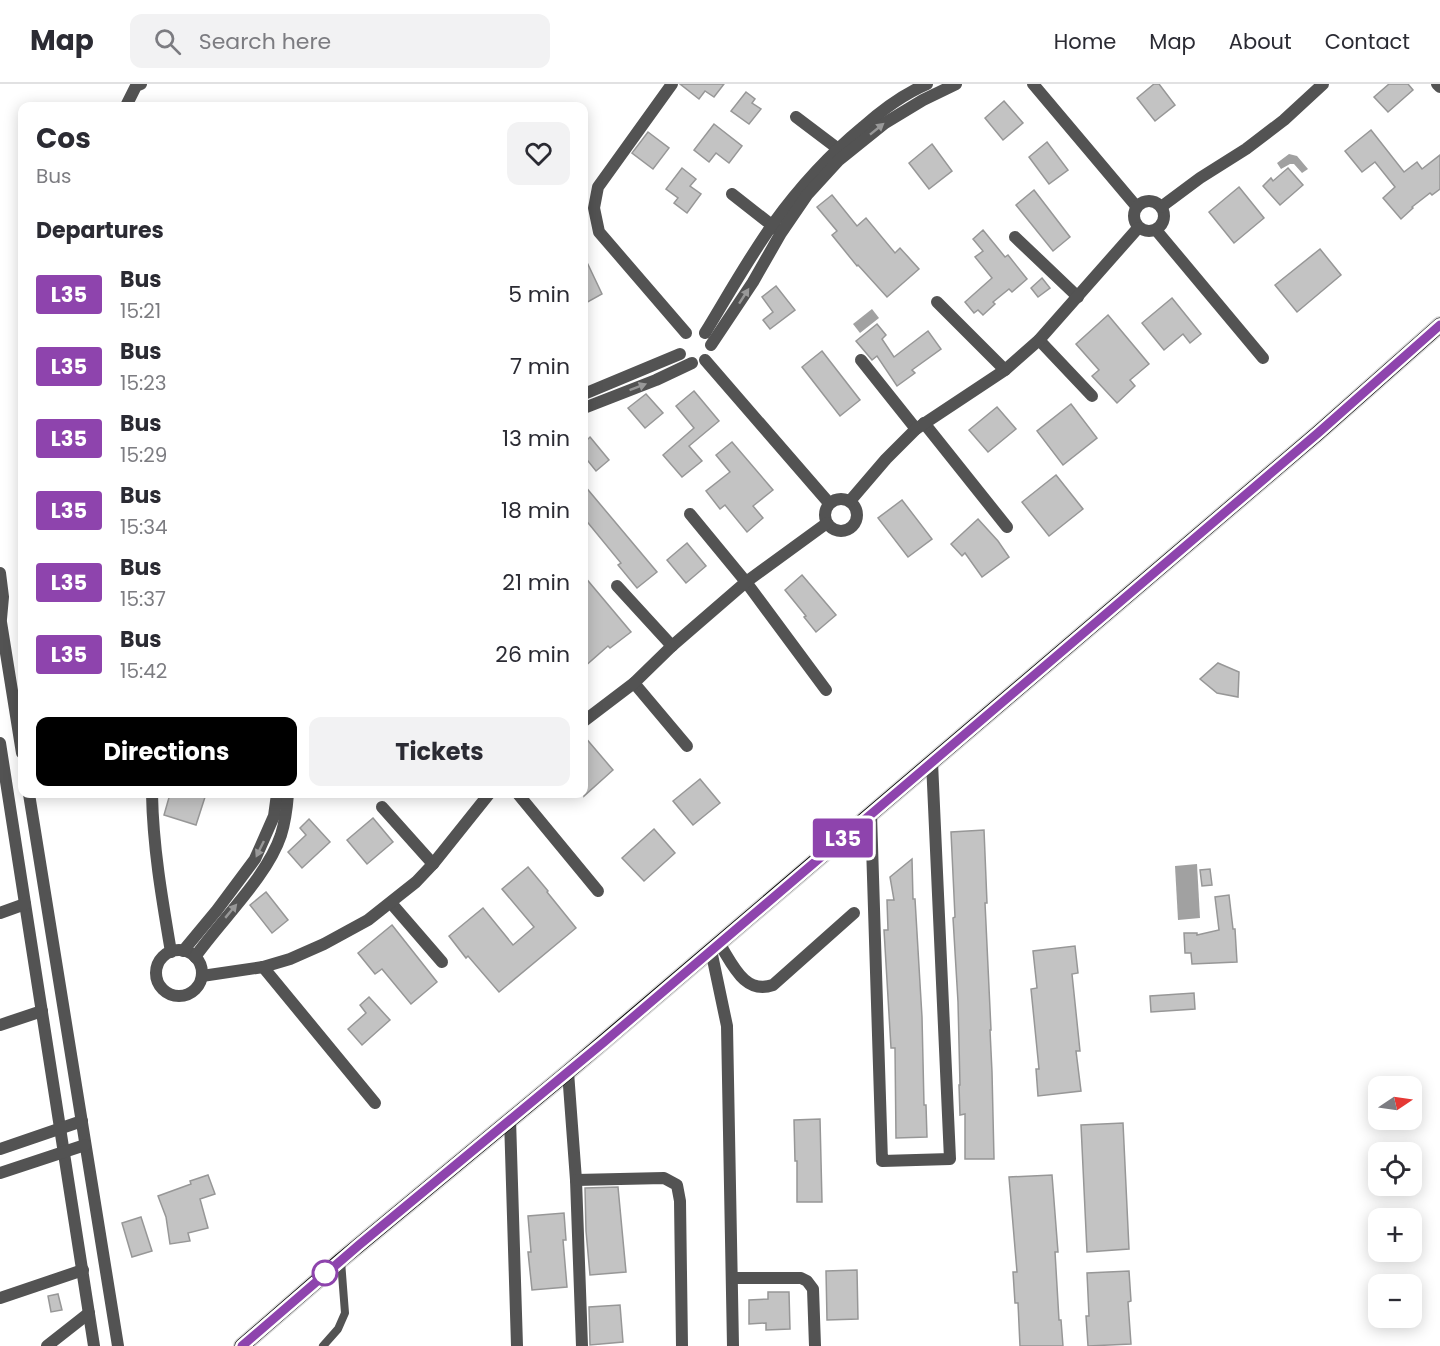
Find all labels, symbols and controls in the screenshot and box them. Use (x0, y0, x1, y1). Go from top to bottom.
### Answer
search box (130, 14, 550, 68)
text: Map (30, 21, 94, 60)
icon: search (151, 25, 184, 58)
text: Search here (199, 26, 331, 57)
text: Home (1054, 27, 1116, 56)
text: Map (1149, 27, 1196, 56)
text: About (1229, 27, 1292, 56)
text: Contact (1325, 27, 1410, 56)
text: Cos (36, 119, 91, 158)
button: heart (507, 122, 570, 185)
one-way arrow (869, 123, 885, 136)
text: Bus (36, 162, 72, 190)
text: Departures (36, 215, 164, 246)
text: Bus (120, 264, 162, 295)
text: 5 min (508, 279, 570, 310)
text: L35 (51, 280, 87, 309)
one-way arrow (738, 288, 749, 304)
text: 15:21 (120, 297, 161, 325)
text: Bus (120, 336, 162, 367)
text: 7 min (510, 351, 570, 382)
text: L35 (51, 352, 87, 381)
text: 15:23 (120, 369, 167, 397)
one-way arrow (629, 381, 647, 391)
text: Bus (120, 408, 162, 439)
text: 13 min (502, 423, 570, 454)
text: L35 (51, 424, 87, 453)
text: 15:29 (120, 441, 167, 469)
text: Bus (120, 480, 162, 511)
text: 18 min (501, 495, 570, 526)
text: L35 (51, 496, 87, 525)
text: 15:34 (120, 513, 168, 541)
text: Bus (120, 552, 162, 583)
text: 21 min (502, 567, 570, 598)
text: L35 (51, 568, 87, 597)
text: 15:37 (120, 585, 166, 613)
text: Bus (120, 624, 162, 655)
text: 26 min (495, 639, 570, 670)
text: L35 (51, 640, 87, 669)
text: 15:42 (120, 657, 167, 685)
button: Directions (36, 717, 297, 786)
button: Tickets (309, 717, 570, 786)
line badge: L35 (808, 818, 878, 858)
text: L35 (825, 824, 861, 853)
one-way arrow (255, 841, 265, 858)
one-way arrow (224, 903, 236, 918)
north arrow (1368, 1076, 1422, 1130)
map controls (1368, 1076, 1422, 1328)
button: locate (1368, 1142, 1422, 1196)
button: + (1368, 1208, 1422, 1262)
unlabelled marker (312, 1260, 338, 1286)
button: − (1368, 1274, 1422, 1328)

